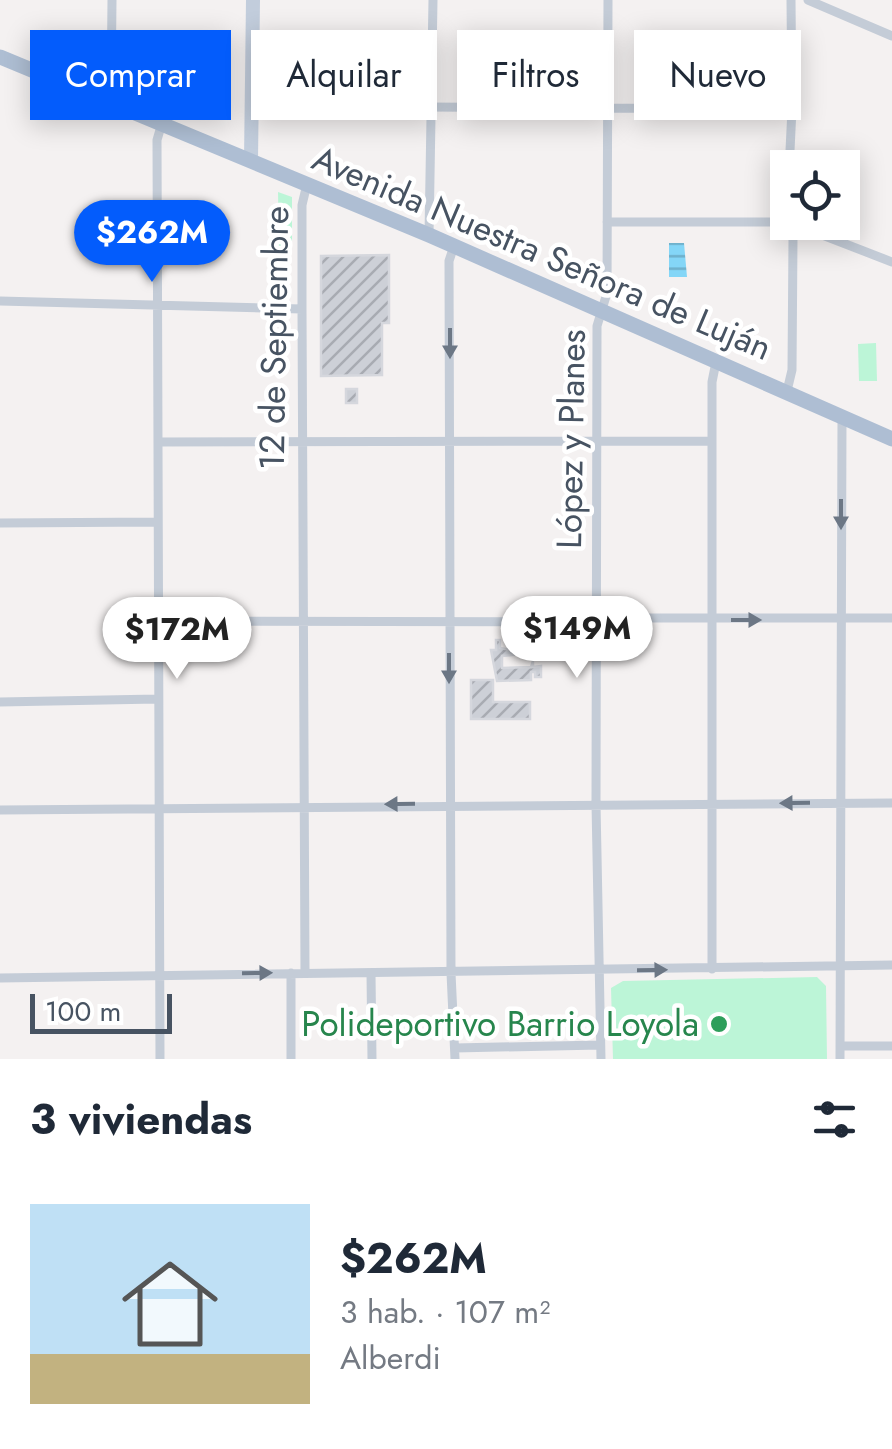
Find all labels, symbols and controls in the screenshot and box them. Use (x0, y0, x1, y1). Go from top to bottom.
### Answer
chip: Comprar (30, 30, 231, 120)
chip: Alquilar (251, 30, 437, 120)
chip: Filtros (457, 30, 614, 120)
chip: Nuevo (634, 30, 801, 120)
street label: Avenida Nuestra Señora de Luján (305, 133, 779, 373)
map controls (770, 150, 860, 240)
button: locate (770, 150, 860, 240)
pin: $262M (82, 200, 222, 285)
street label: 12 de Septiembre (247, 206, 301, 470)
text: $262M (96, 209, 208, 255)
one-way arrow (442, 327, 458, 359)
street label: López y Planes (544, 329, 598, 549)
one-way arrow (833, 498, 849, 530)
pin: $149M (507, 596, 647, 681)
pin: $172M (107, 597, 247, 682)
text: $149M (523, 605, 631, 651)
text: $172M (125, 606, 230, 652)
one-way arrow (730, 612, 762, 628)
one-way arrow (441, 652, 457, 684)
one-way arrow (778, 795, 810, 811)
one-way arrow (383, 797, 415, 813)
one-way arrow (637, 962, 669, 978)
one-way arrow (242, 965, 274, 981)
scale bar (30, 989, 172, 1034)
text: 100 m (45, 991, 121, 1032)
place label: Polideportivo Barrio Loyola (301, 999, 699, 1049)
marker: Polideportivo Barrio Loyola (708, 1013, 730, 1035)
text: 3 viviendas (30, 1089, 252, 1150)
icon: filters (807, 1092, 862, 1147)
text: $262M (340, 1228, 487, 1289)
icon: home (110, 1244, 230, 1364)
text: 3 hab. · 107 m² (340, 1289, 550, 1335)
text: Alberdi (340, 1335, 441, 1381)

